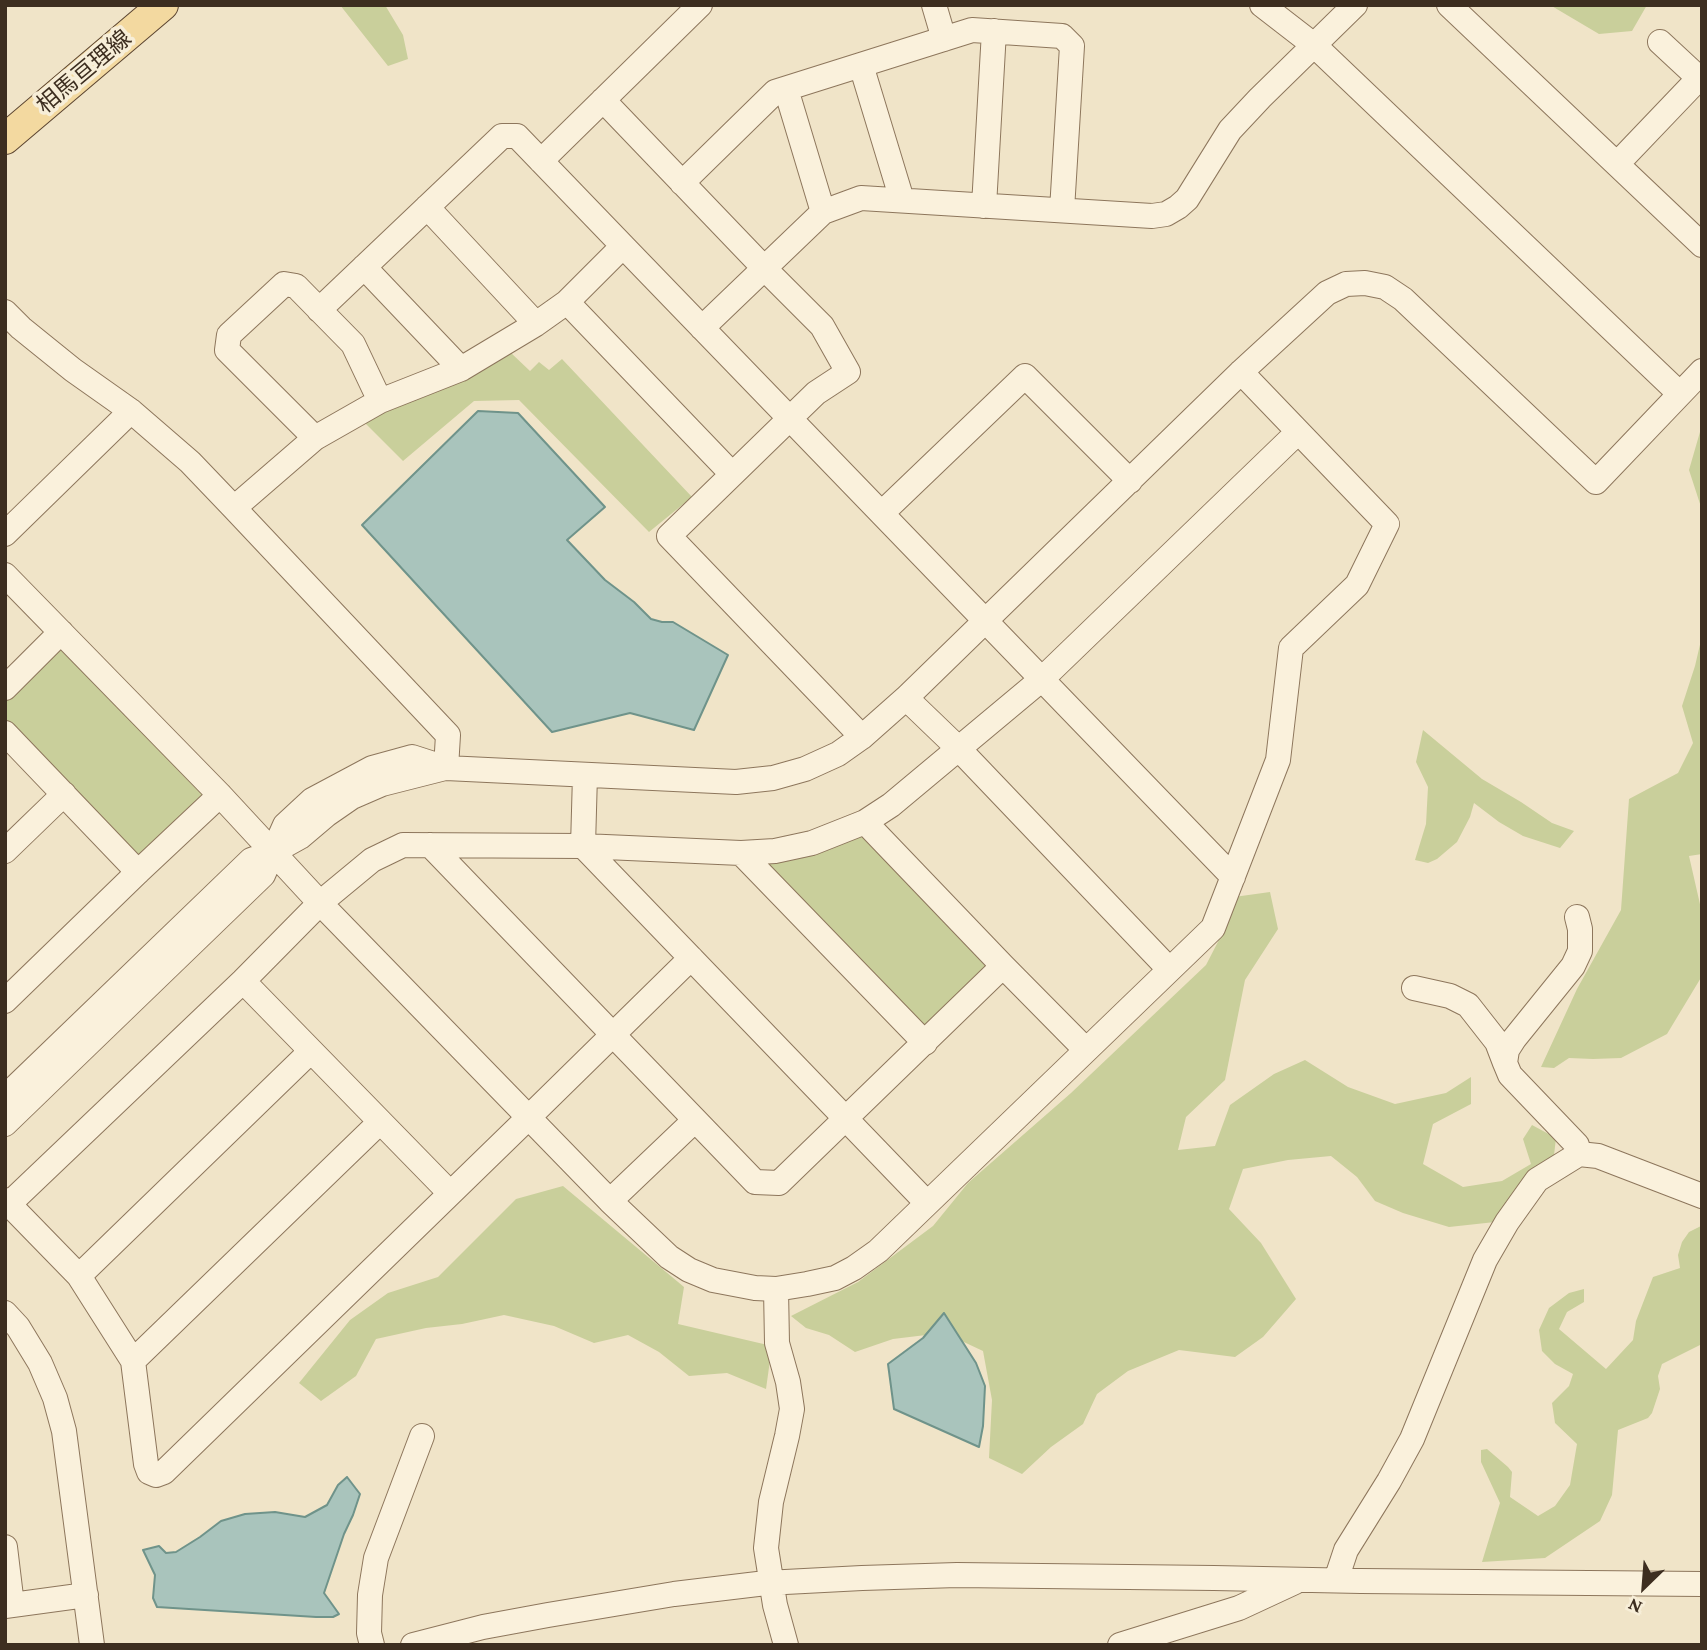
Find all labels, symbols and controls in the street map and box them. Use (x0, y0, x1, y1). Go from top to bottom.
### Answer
street label: 相馬亘理線 (31, 24, 137, 120)
north arrow (1609, 1552, 1679, 1622)
text: N (1625, 1594, 1645, 1619)

